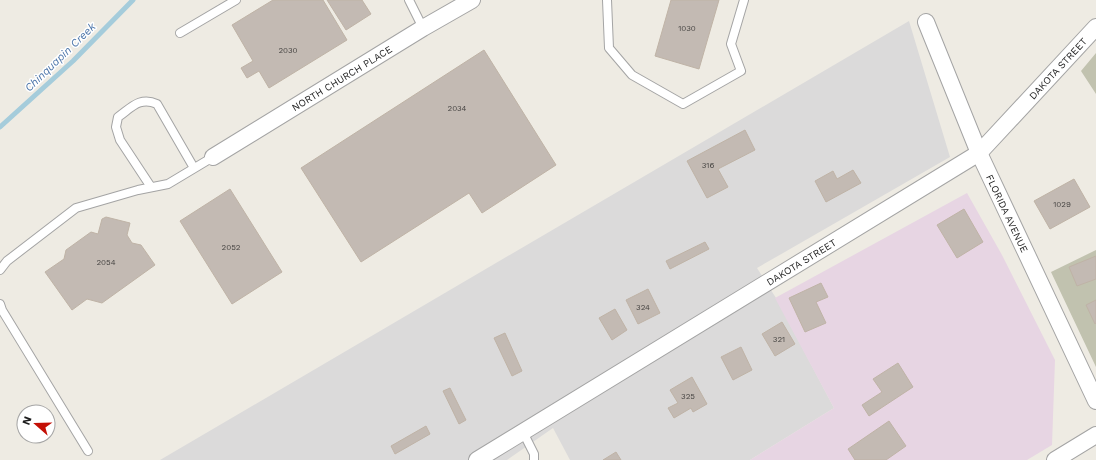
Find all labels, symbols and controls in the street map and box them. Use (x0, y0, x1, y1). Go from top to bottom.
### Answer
water label: Chinquapin Creek (22, 20, 99, 94)
house number: 1030 (678, 24, 696, 33)
street label: DAKOTA STREET (1027, 36, 1089, 102)
street label: NORTH CHURCH PLACE (290, 44, 394, 113)
house number: 2030 (278, 46, 298, 55)
house number: 2034 (447, 104, 467, 113)
house number: 316 (702, 161, 714, 170)
street label: FLORIDA AVENUE (984, 173, 1030, 254)
house number: 1029 (1053, 200, 1071, 209)
street label: DAKOTA STREET (765, 237, 838, 288)
house number: 2052 (222, 243, 241, 252)
house number: 2054 (96, 258, 116, 267)
house number: 324 (636, 303, 650, 312)
house number: 321 (773, 335, 785, 344)
house number: 325 (681, 392, 695, 401)
north arrow (16, 404, 56, 444)
text: N (20, 415, 35, 427)

